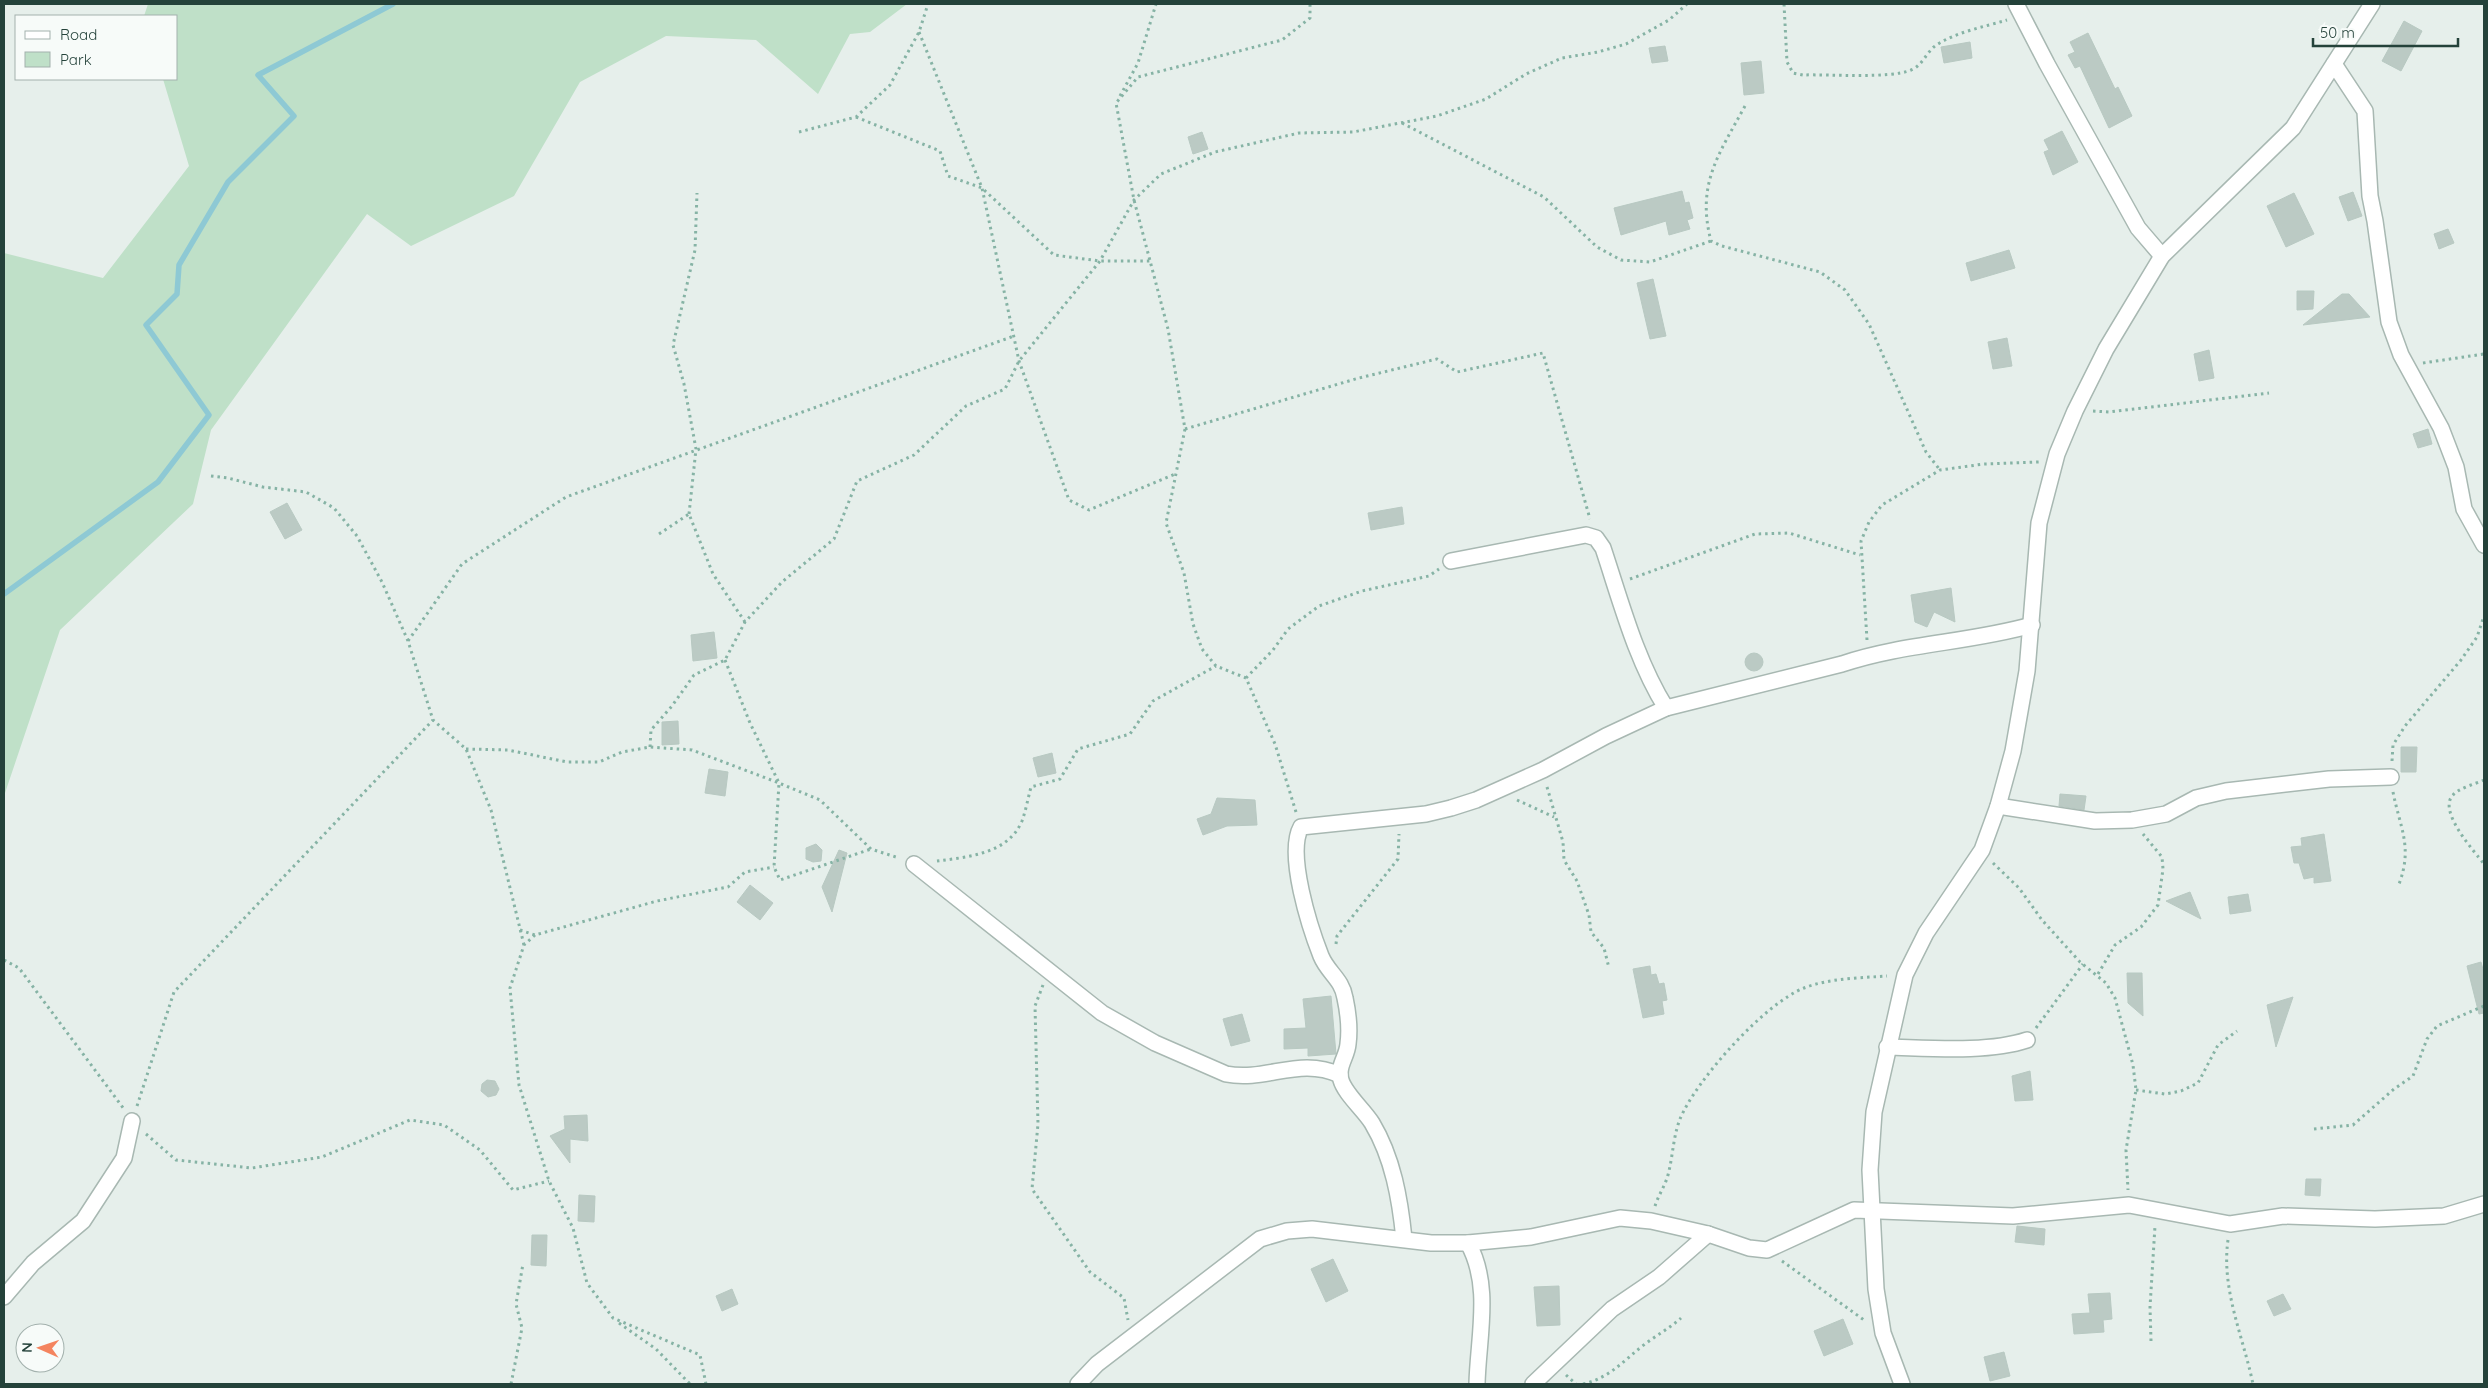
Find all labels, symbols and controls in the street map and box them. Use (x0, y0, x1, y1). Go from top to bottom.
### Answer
legend (15, 15, 178, 80)
scale bar (2313, 15, 2458, 47)
text: 50 m (2320, 23, 2355, 42)
text: Road (60, 25, 97, 44)
text: Park (60, 50, 92, 69)
north arrow (15, 1323, 65, 1373)
text: N (18, 1342, 36, 1353)

